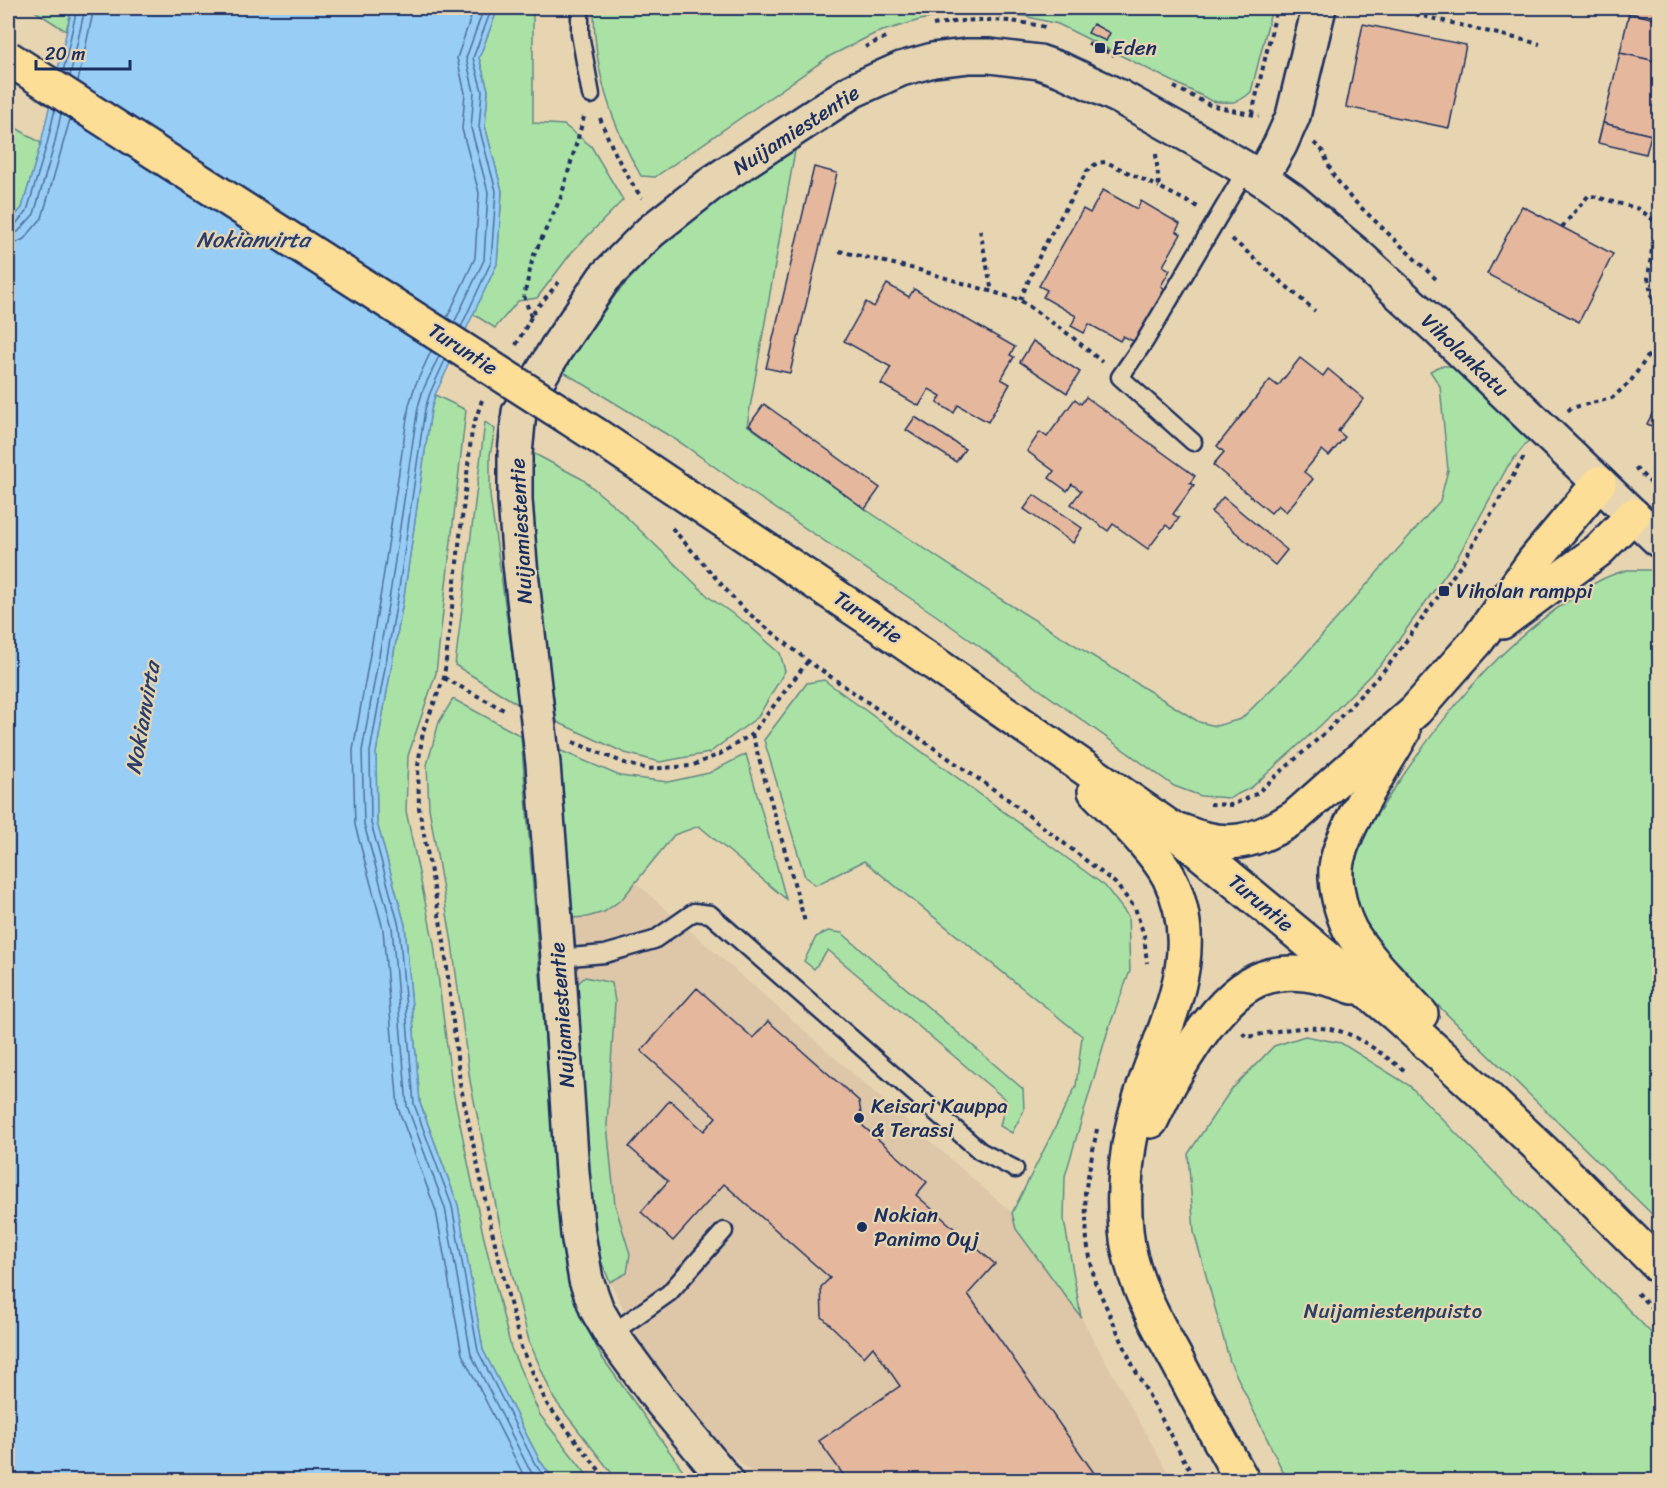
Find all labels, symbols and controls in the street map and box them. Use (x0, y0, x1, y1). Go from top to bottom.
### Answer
place label: Eden (1112, 29, 1157, 67)
scale bar (36, 33, 130, 71)
text: 20 m (45, 38, 85, 70)
marker: Eden (1093, 41, 1107, 55)
street label: Nuijamiestentie (724, 74, 868, 186)
water label: Nokianvirta (196, 220, 312, 259)
street label: Viholankatu (1412, 304, 1519, 407)
street label: Turuntie (420, 312, 506, 386)
street label: Nuijamiestentie (498, 457, 544, 605)
place label: Viholan ramppi (1456, 572, 1594, 610)
street label: Turuntie (825, 580, 911, 654)
marker: Viholan ramppi (1437, 584, 1451, 598)
water label: Nokianvirta (113, 656, 172, 777)
street label: Turuntie (1219, 864, 1303, 943)
street label: Nuijamiestentie (538, 941, 586, 1089)
place label: Keisari Kauppa & Terassi (871, 1087, 1008, 1149)
marker: Keisari Kauppa & Terassi (852, 1111, 866, 1125)
place label: Nokian Panimo Oyj (874, 1196, 979, 1258)
marker: Nokian Panimo Oyj (855, 1220, 869, 1234)
park label: Nuijamiestenpuisto (1304, 1292, 1482, 1330)

